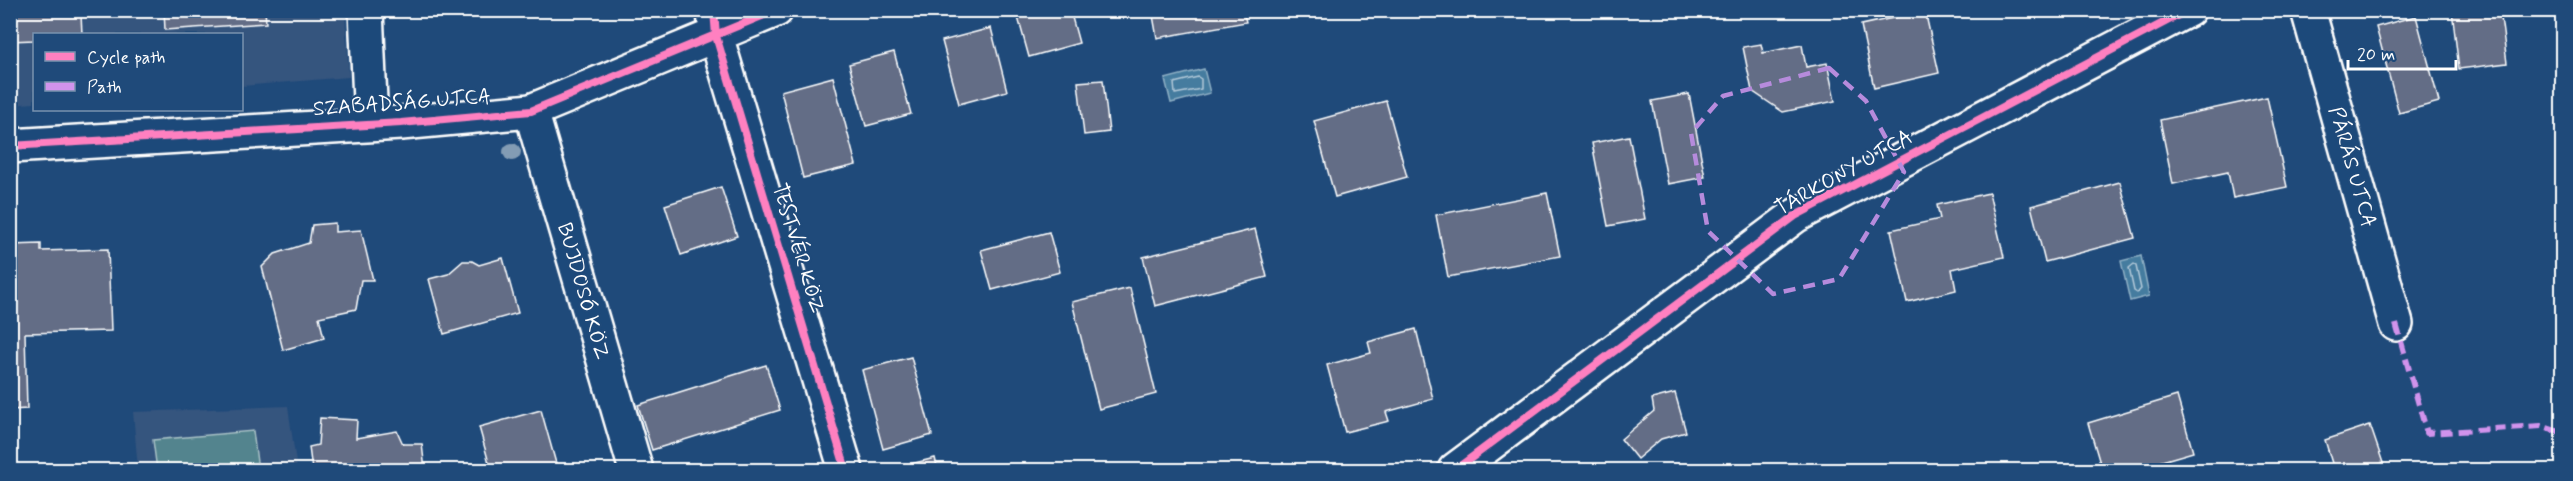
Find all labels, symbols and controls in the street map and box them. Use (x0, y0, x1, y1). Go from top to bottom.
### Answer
legend (33, 33, 243, 111)
scale bar (2348, 33, 2456, 71)
text: 20 m (2357, 43, 2395, 67)
text: Cycle path (87, 46, 165, 70)
text: Path (87, 76, 122, 100)
street label: SZABADSÁG UTCA (312, 83, 492, 123)
street label: PÁRÁS UTCA (2321, 103, 2383, 231)
street label: TÁRKONY UTCA (1770, 123, 1918, 223)
street label: TESTVÉR KÖZ (765, 180, 831, 316)
street label: BUJDOSÓ KÖZ (550, 220, 616, 363)

